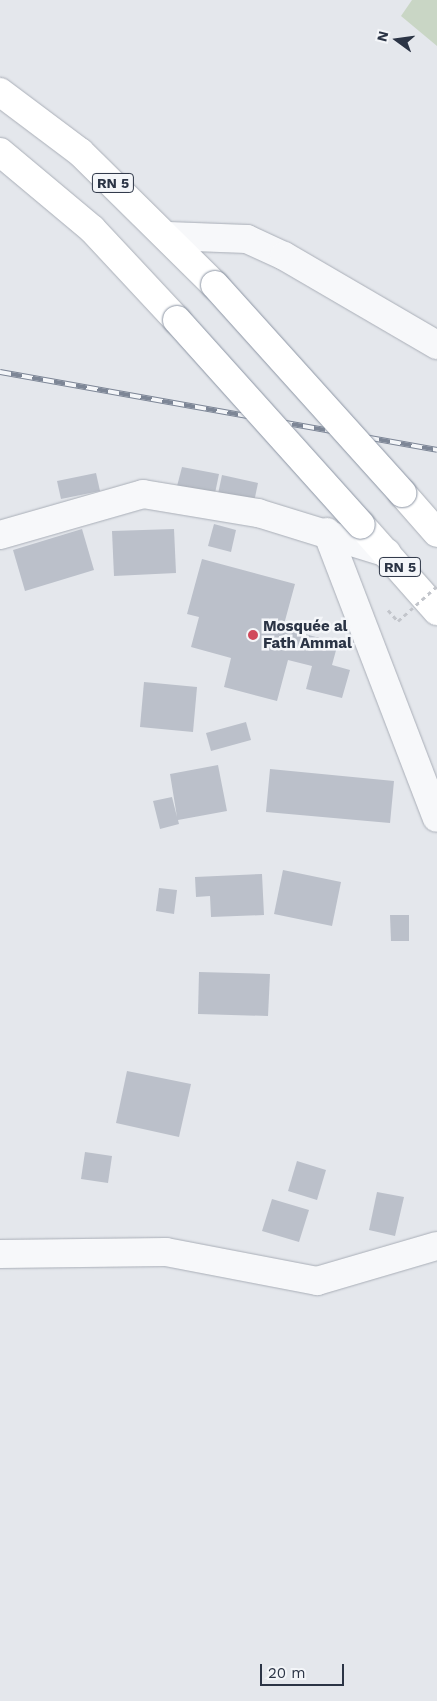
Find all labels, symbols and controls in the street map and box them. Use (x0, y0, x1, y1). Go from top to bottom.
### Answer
north arrow (372, 15, 422, 65)
text: N (373, 29, 391, 43)
road number: RN 5 (92, 172, 134, 194)
road number: RN 5 (379, 556, 421, 578)
place label: Mosquée al Fath Ammal (263, 617, 352, 652)
marker: Mosquée al Fath Ammal (247, 629, 259, 641)
scale bar (262, 1654, 346, 1686)
text: 20 m (268, 1664, 306, 1682)

